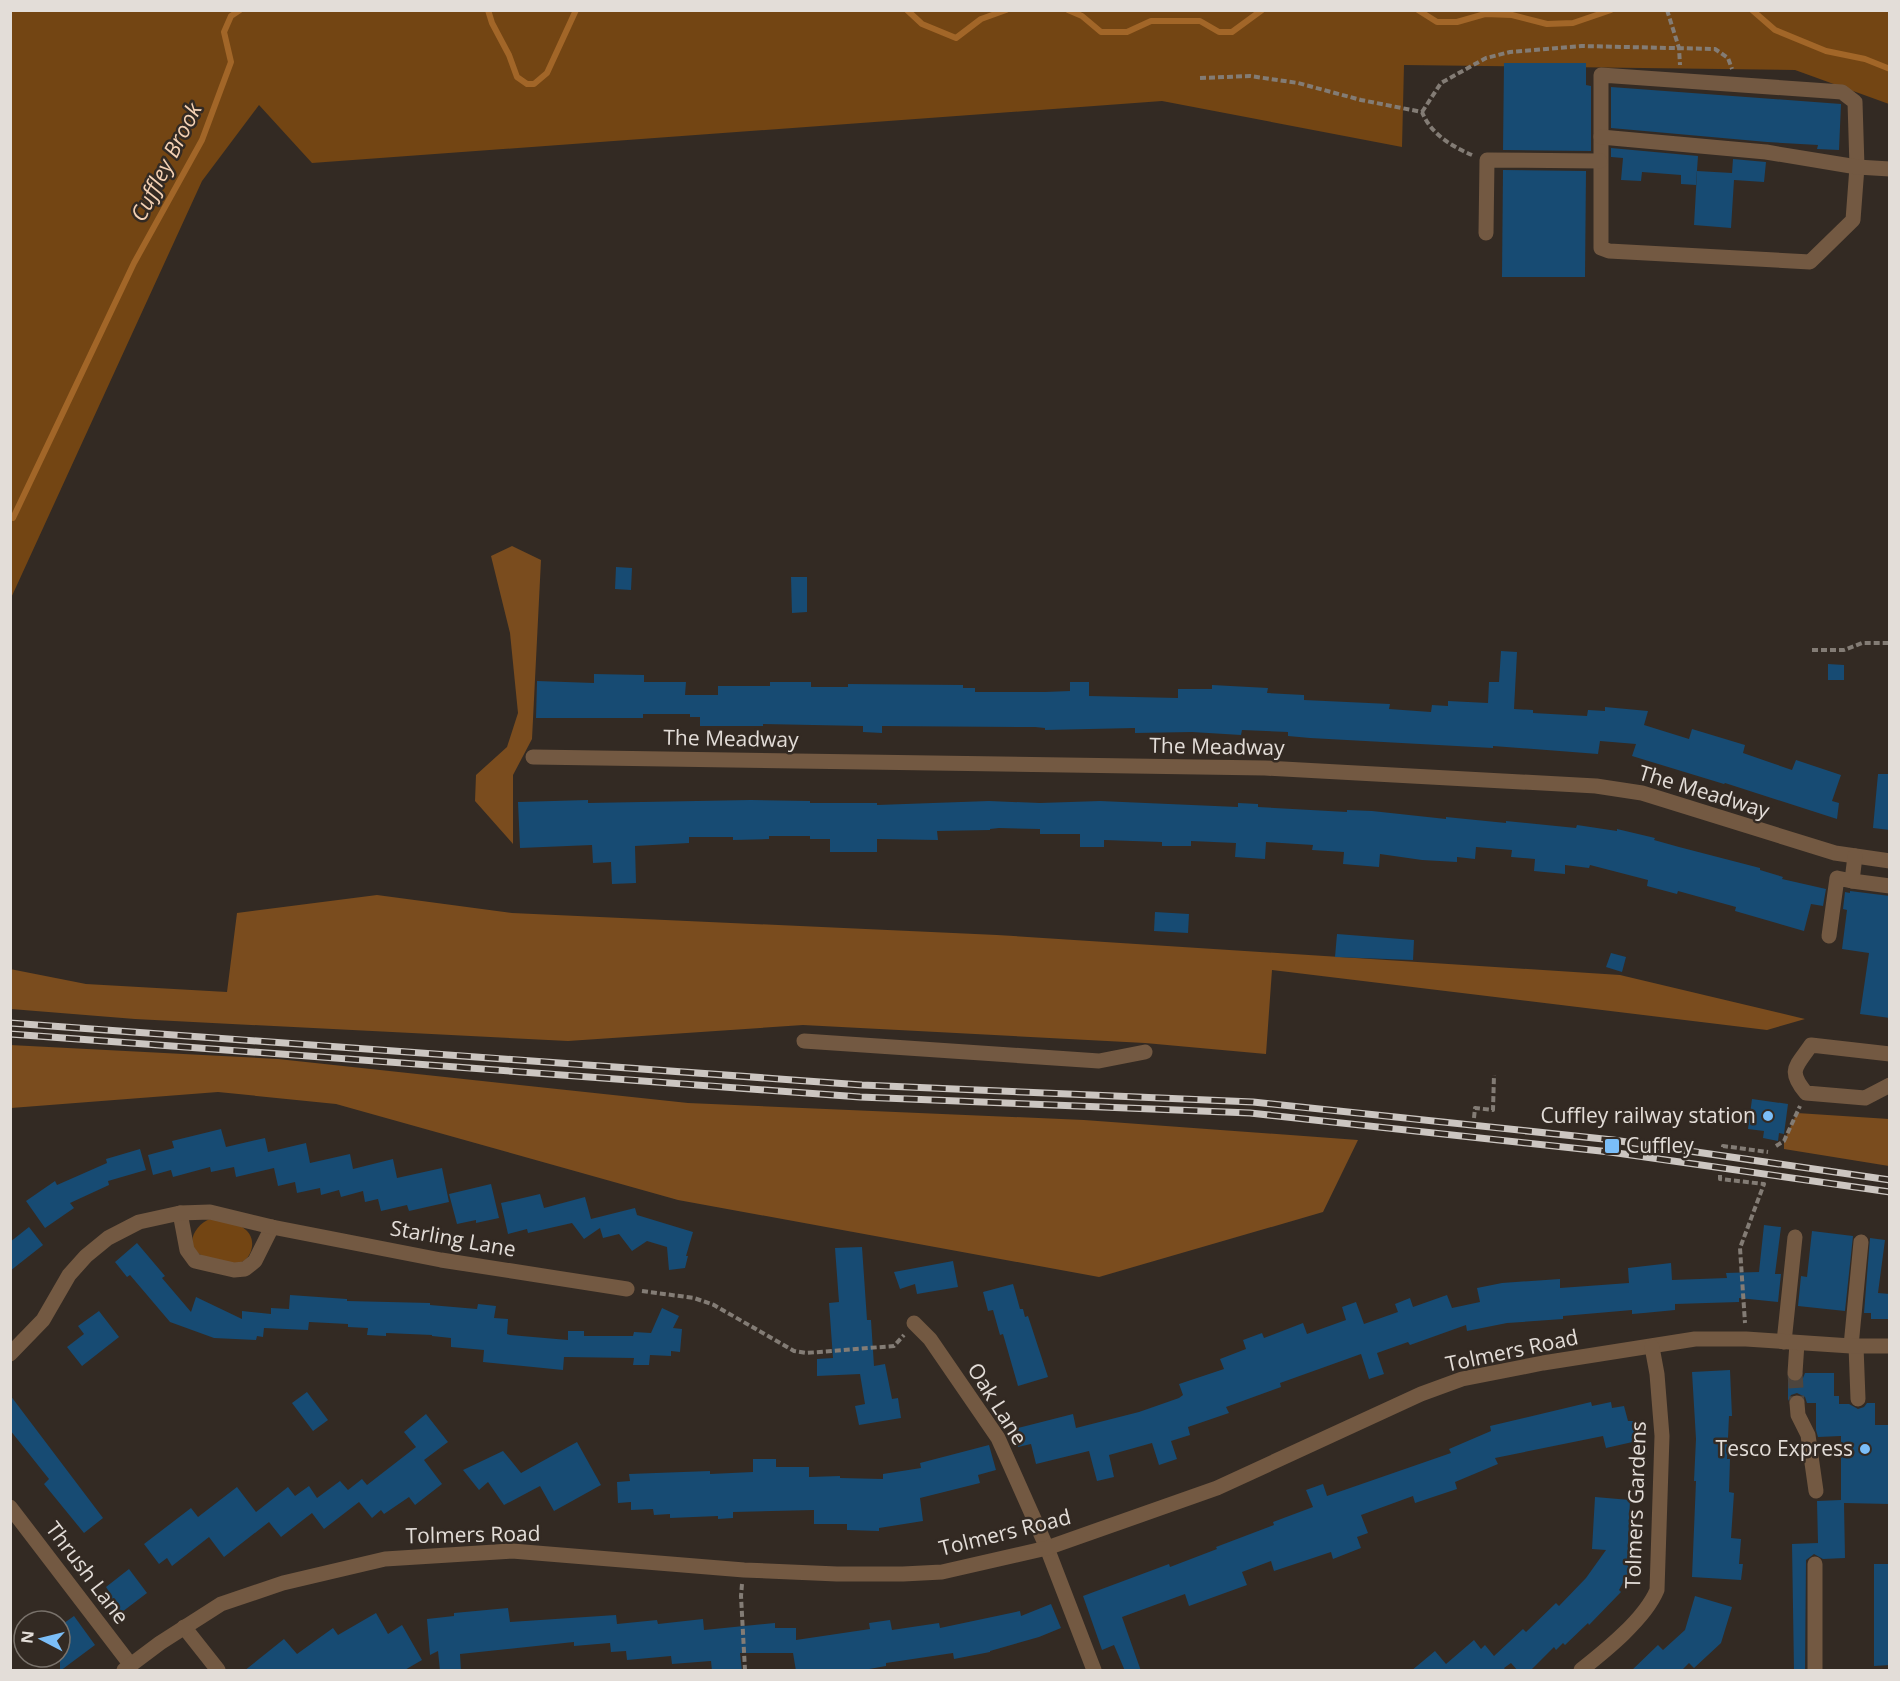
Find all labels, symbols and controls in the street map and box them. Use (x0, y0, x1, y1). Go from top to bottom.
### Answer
water label: Cuffley Brook (122, 96, 208, 226)
street label: The Meadway (663, 723, 799, 753)
street label: The Meadway (1149, 731, 1285, 761)
street label: The Meadway (1635, 758, 1774, 824)
place label: Cuffley railway station (1540, 1101, 1756, 1129)
marker: Cuffley railway station (1761, 1109, 1775, 1123)
place label: Cuffley (1626, 1131, 1694, 1159)
marker: Cuffley (1603, 1137, 1621, 1155)
street label: Starling Lane (388, 1213, 518, 1263)
street label: Tolmers Road (1443, 1322, 1581, 1378)
street label: Oak Lane (962, 1357, 1034, 1450)
street label: Tolmers Gardens (1618, 1421, 1652, 1589)
place label: Tesco Express (1716, 1434, 1853, 1462)
marker: Tesco Express (1858, 1442, 1872, 1456)
street label: Tolmers Road (936, 1502, 1074, 1562)
street label: Thrush Lane (40, 1515, 136, 1629)
street label: Tolmers Road (405, 1519, 541, 1549)
north arrow (12, 1609, 72, 1669)
text: N (15, 1629, 39, 1645)

